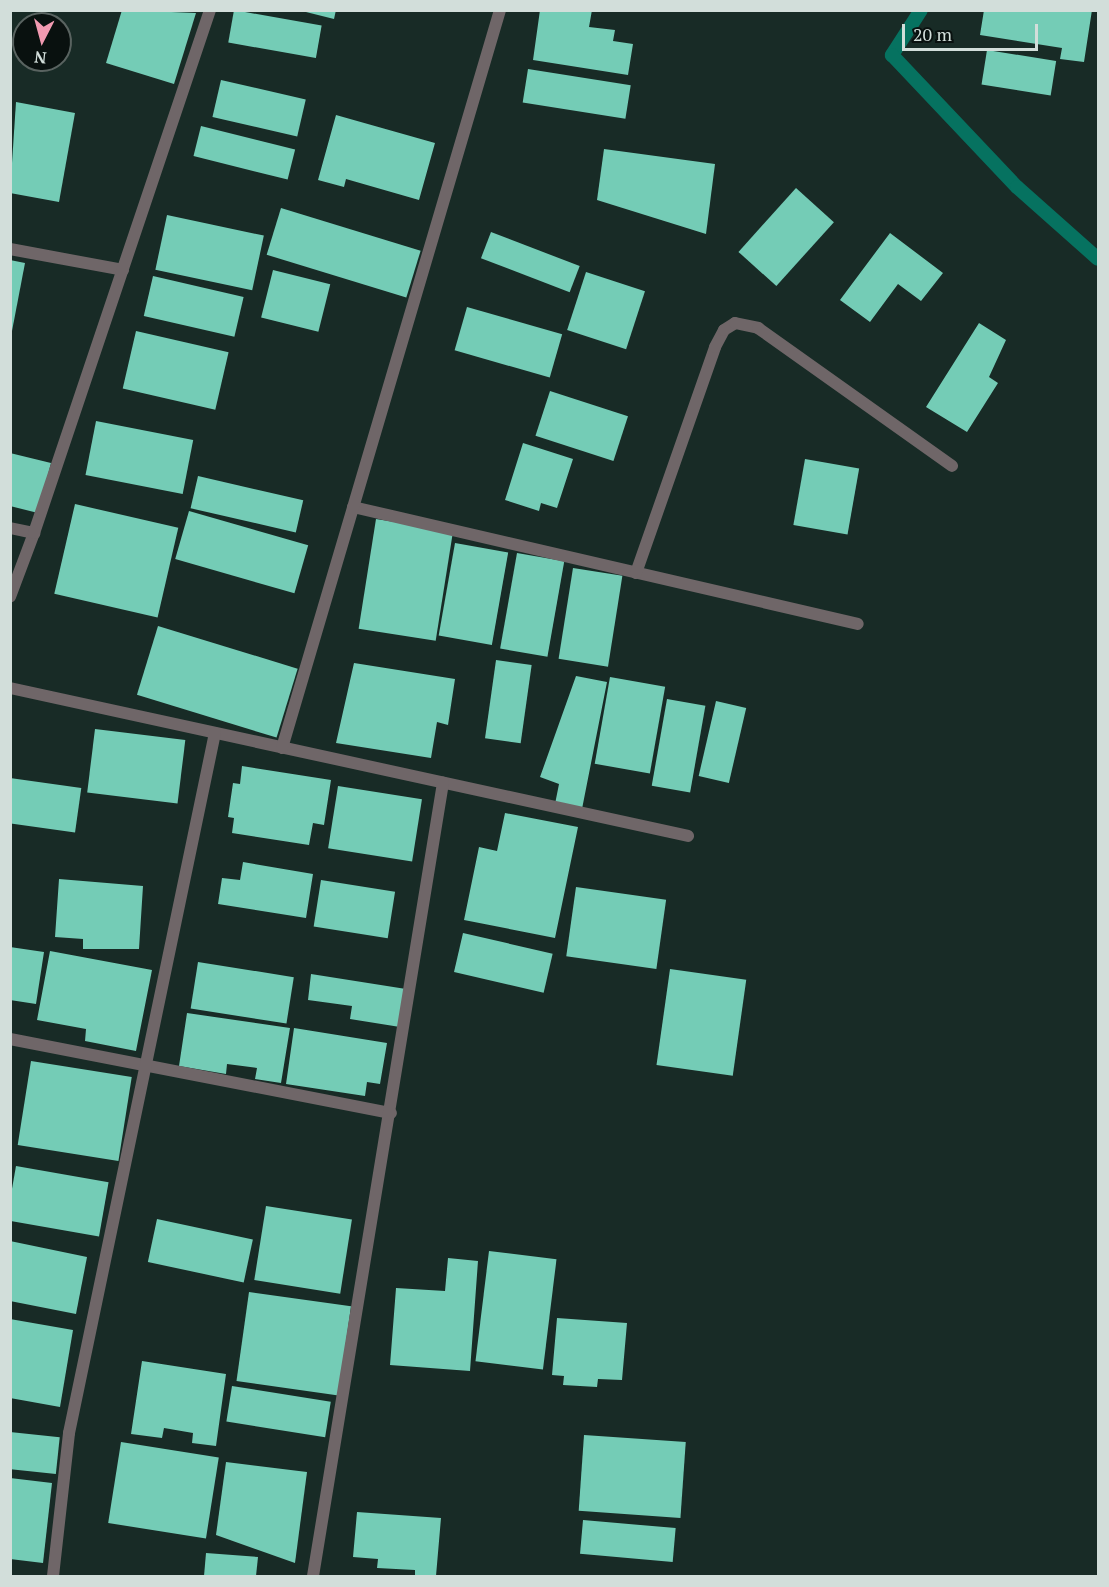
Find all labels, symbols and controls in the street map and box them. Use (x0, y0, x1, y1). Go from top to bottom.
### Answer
north arrow (12, 12, 72, 72)
scale bar (905, 12, 1042, 50)
text: 20 m (913, 22, 952, 46)
text: N (33, 46, 48, 69)

